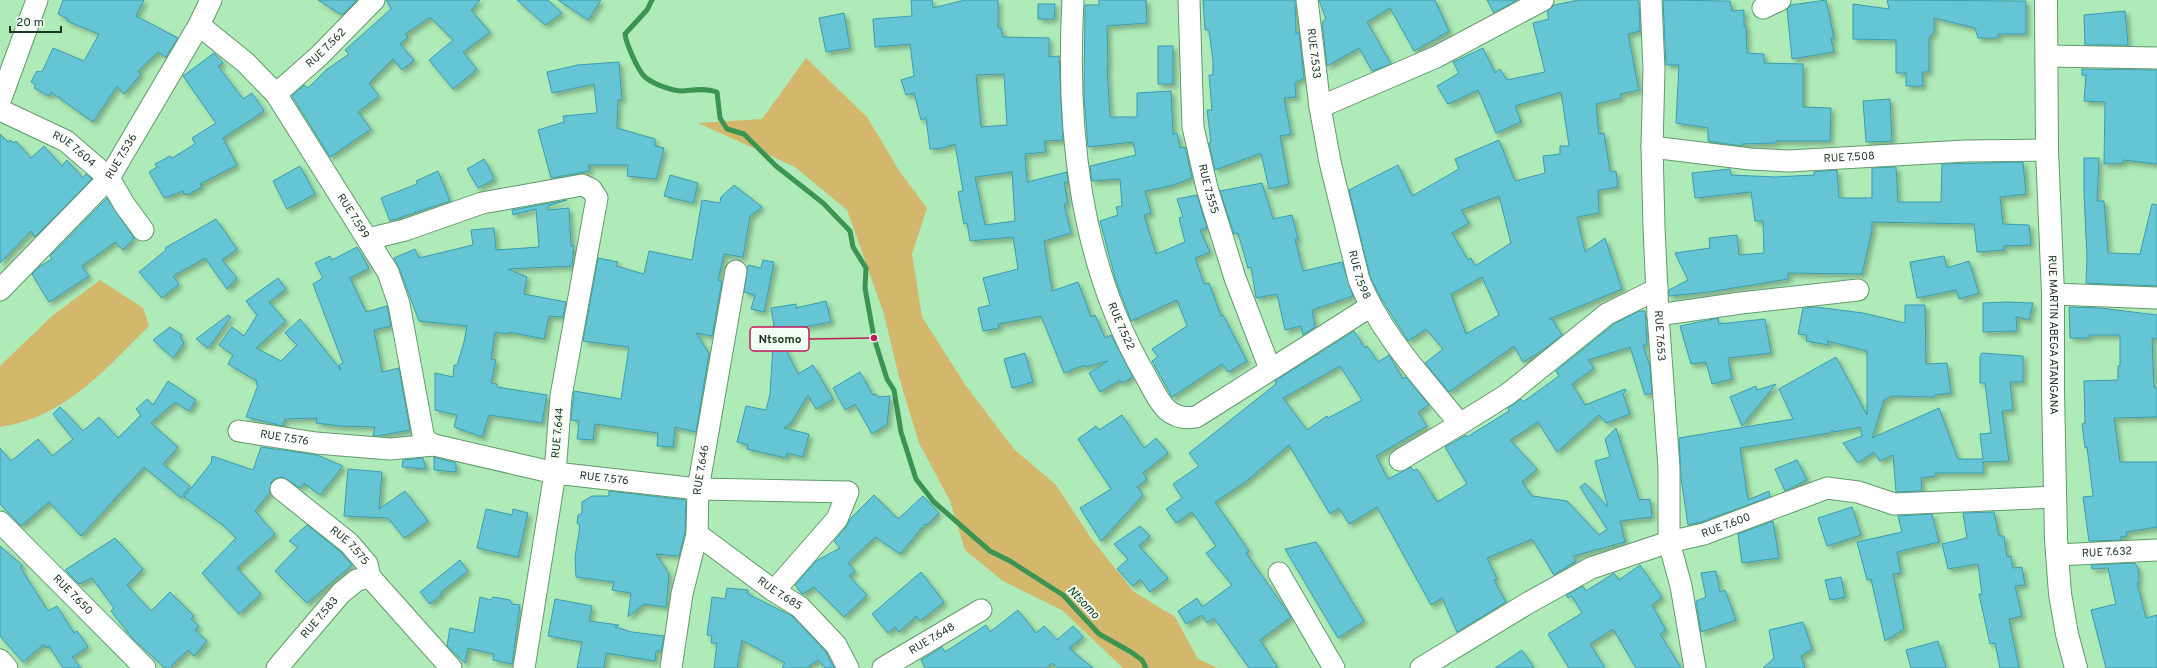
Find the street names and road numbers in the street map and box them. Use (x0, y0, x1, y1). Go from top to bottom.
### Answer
street label: RUE 7.562 (303, 25, 349, 71)
street label: RUE 7.533 (1304, 28, 1324, 80)
street label: RUE 7.604 (50, 128, 98, 170)
street label: RUE 7.536 (103, 131, 140, 182)
street label: RUE 7.508 (1823, 149, 1875, 166)
street label: RUE 7.555 (1195, 163, 1222, 216)
street label: RUE 7.599 (334, 191, 372, 241)
street label: RUE 7.598 (1345, 249, 1374, 302)
street label: RUE MARTIN ABEGA ATANGANA (2044, 255, 2060, 415)
street label: RUE 7.522 (1104, 300, 1138, 353)
street label: RUE 7.653 (1651, 310, 1668, 362)
street label: RUE 7.644 (549, 407, 567, 459)
street label: RUE 7.576 (259, 427, 310, 449)
street label: RUE 7.646 (691, 444, 713, 495)
street label: RUE 7.576 (579, 469, 629, 488)
street label: RUE 7.600 (1700, 510, 1753, 541)
street label: RUE 7.575 (327, 523, 372, 568)
street label: RUE 7.632 (2081, 544, 2132, 561)
street label: RUE 7.650 (50, 572, 96, 618)
street label: RUE 7.685 (754, 574, 805, 614)
street label: RUE 7.583 (298, 594, 342, 642)
street label: RUE 7.648 (907, 620, 958, 658)

